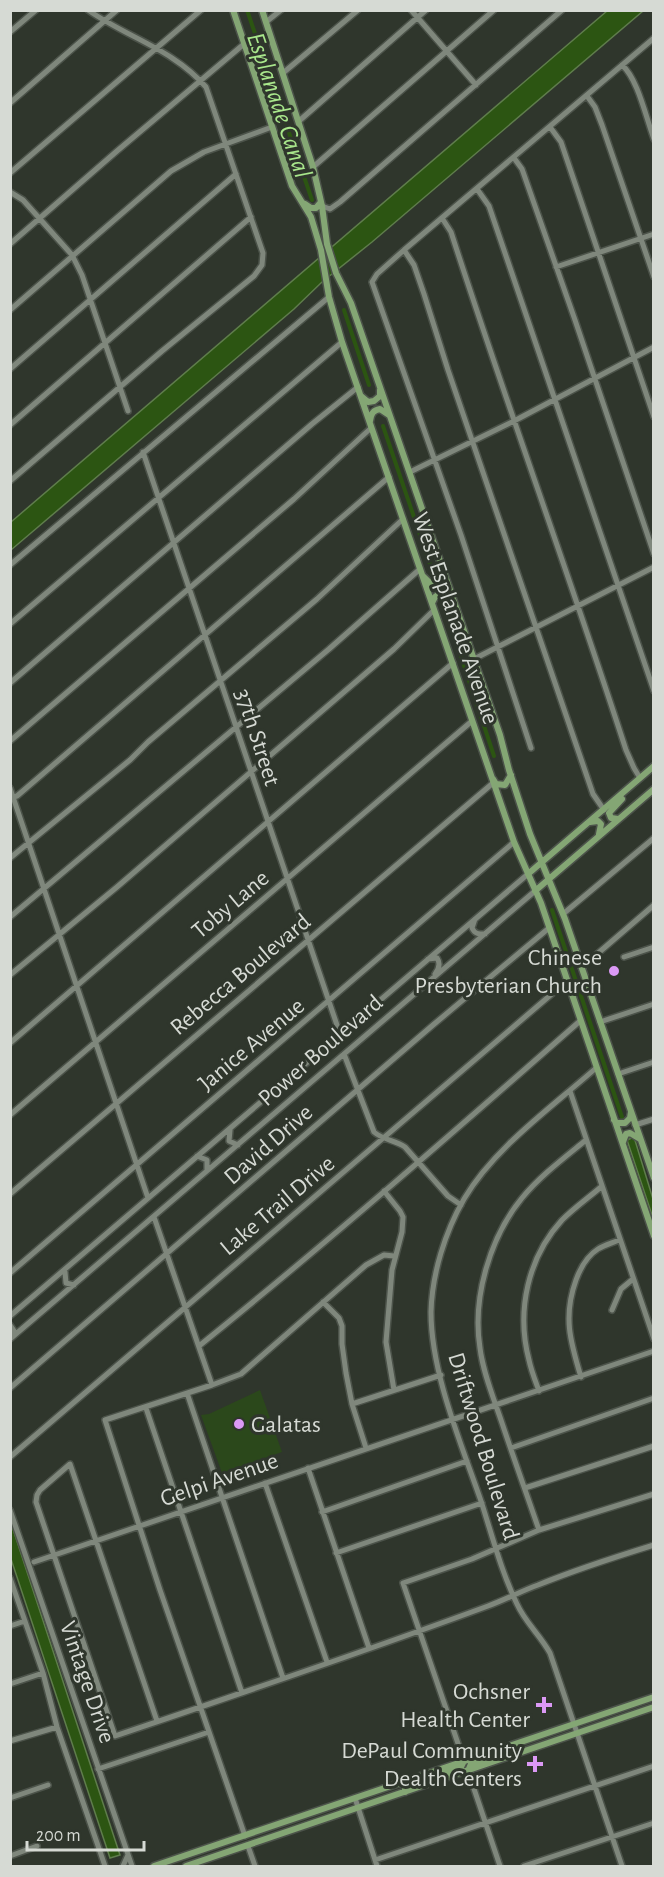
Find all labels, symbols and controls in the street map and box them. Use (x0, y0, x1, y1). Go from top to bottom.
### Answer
water label: Esplanade Canal (242, 29, 316, 181)
street label: West Esplanade Avenue (408, 509, 503, 727)
street label: 37th Street (230, 686, 284, 789)
street label: Toby Lane (188, 866, 274, 944)
street label: Rebecca Boulevard (166, 909, 315, 1040)
place label: Chinese Presbyterian Church (414, 946, 602, 998)
marker: Chinese Presbyterian Church (607, 964, 621, 978)
street label: Power Boulevard (254, 991, 387, 1111)
street label: Janice Avenue (194, 994, 309, 1096)
street label: David Drive (220, 1100, 317, 1189)
street label: Lake Trail Drive (216, 1151, 339, 1260)
street label: Driftwood Boulevard (443, 1350, 523, 1543)
place label: Galatas (251, 1413, 321, 1437)
marker: Galatas (232, 1417, 246, 1431)
street label: Gelpi Avenue (157, 1449, 281, 1511)
street label: Vintage Drive (55, 1618, 119, 1746)
place label: Ochsner Health Center (400, 1680, 530, 1732)
marker: Ochsner Health Center (535, 1696, 553, 1714)
place label: DePaul Community Dealth Centers (341, 1739, 522, 1791)
marker: DePaul Community Dealth Centers (526, 1755, 544, 1773)
scale bar (27, 1814, 144, 1852)
text: 200 m (36, 1827, 81, 1845)

